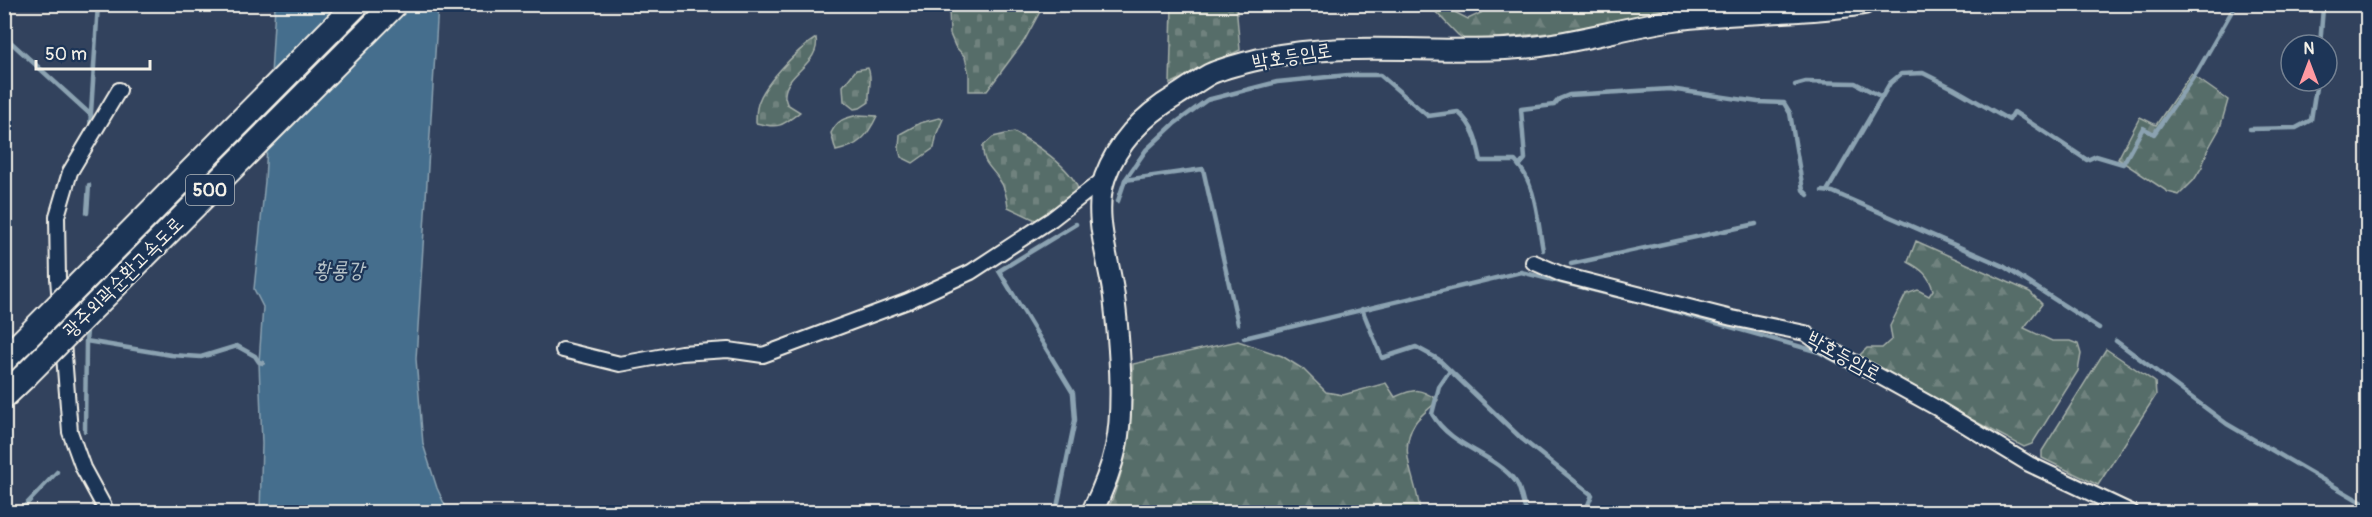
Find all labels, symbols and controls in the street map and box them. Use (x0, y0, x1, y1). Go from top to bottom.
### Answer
scale bar (36, 33, 150, 71)
north arrow (2279, 33, 2339, 93)
street label: 박호등임로 (1250, 37, 1334, 75)
text: N (2304, 39, 2315, 59)
text: 50 m (45, 43, 87, 66)
road number: 500 (186, 175, 234, 205)
street label: 광주외곽순환고속도로 (57, 211, 189, 343)
water label: 황룡강 (314, 257, 366, 284)
street label: 박호등임로 (1803, 326, 1885, 386)

